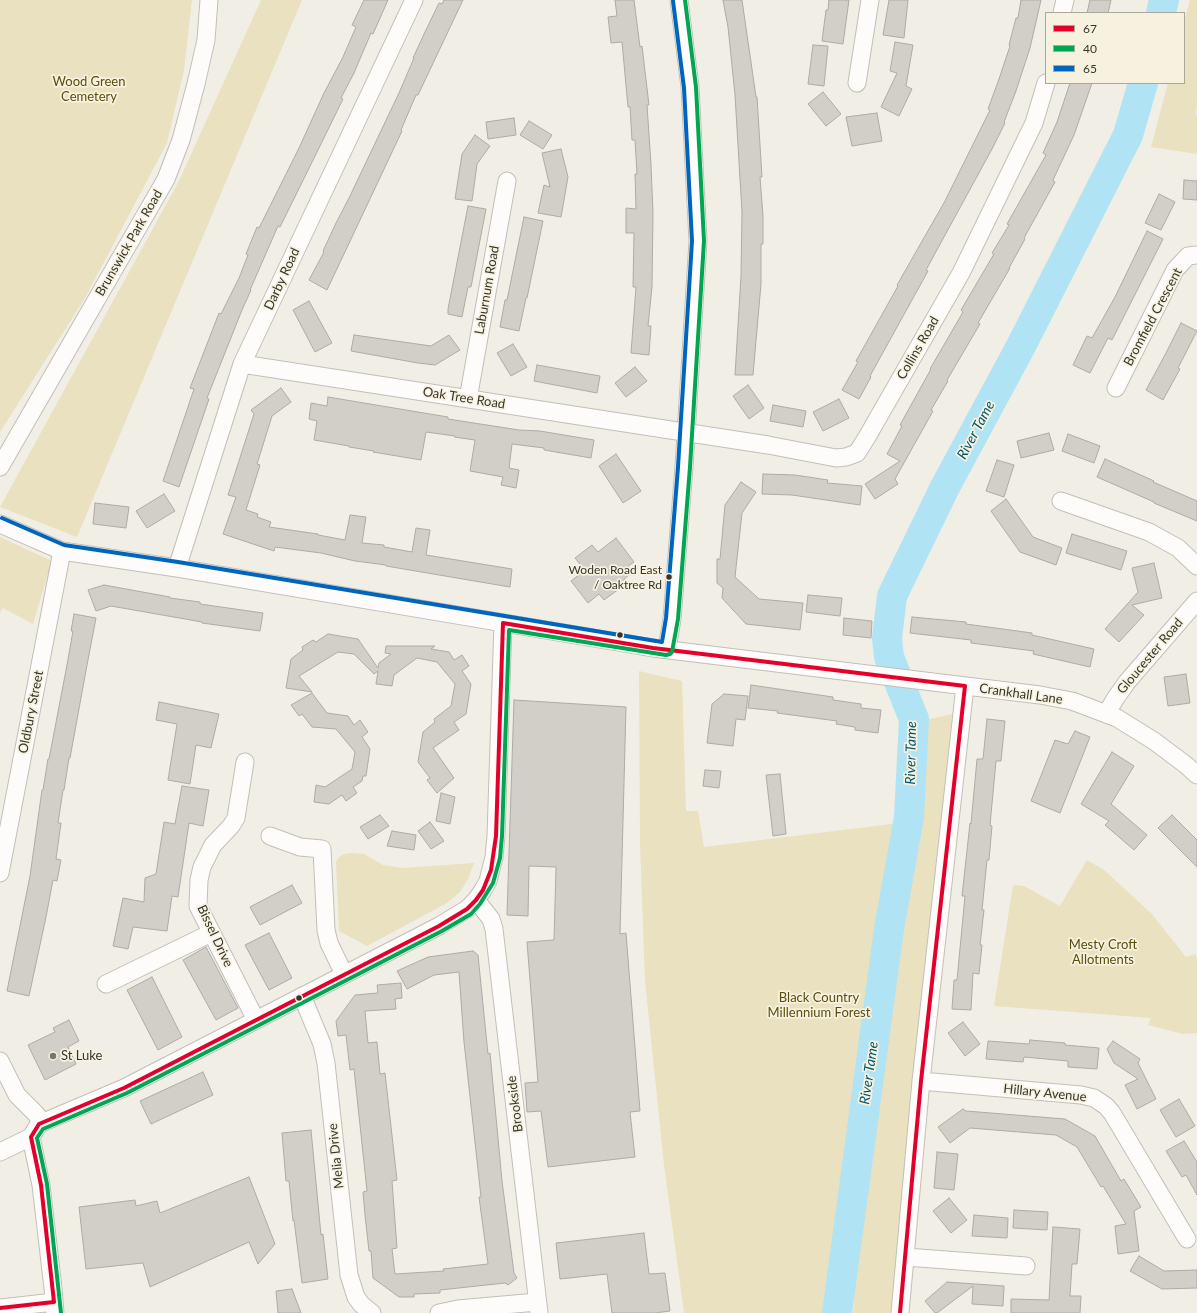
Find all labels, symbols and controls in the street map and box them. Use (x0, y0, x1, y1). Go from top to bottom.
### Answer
legend (1045, 12, 1185, 84)
text: 67 (1083, 21, 1097, 36)
text: 40 (1083, 41, 1097, 56)
text: 65 (1083, 61, 1097, 76)
park label: Wood Green Cemetery (53, 74, 125, 105)
street label: Brunswick Park Road (92, 187, 166, 299)
street label: Laburnum Road (472, 244, 502, 336)
street label: Darby Road (261, 245, 303, 313)
street label: Bromfield Crescent (1121, 265, 1185, 369)
street label: Collins Road (894, 314, 942, 382)
street label: Oak Tree Road (422, 384, 506, 412)
water label: River Tame (954, 398, 998, 462)
place label: Woden Road East / Oaktree Rd (569, 563, 662, 591)
marker: Woden Road East / Oaktree Rd (664, 572, 674, 582)
street label: Gloucester Road (1114, 615, 1186, 697)
unlabelled marker (615, 630, 625, 640)
street label: Oldbury Street (15, 669, 47, 755)
street label: Crankhall Lane (978, 680, 1064, 708)
water label: River Tame (902, 721, 920, 785)
street label: Bissel Drive (194, 902, 236, 970)
park label: Mesty Croft Allotments (1069, 937, 1137, 968)
park label: Black Country Millennium Forest (768, 990, 870, 1021)
unlabelled marker (294, 993, 304, 1003)
water label: River Tame (856, 1040, 882, 1106)
place label: St Luke (61, 1048, 102, 1064)
marker: St Luke (48, 1051, 58, 1061)
street label: Brookside (504, 1075, 526, 1133)
street label: Hillary Avenue (1003, 1081, 1087, 1105)
street label: Melia Drive (325, 1123, 347, 1189)

